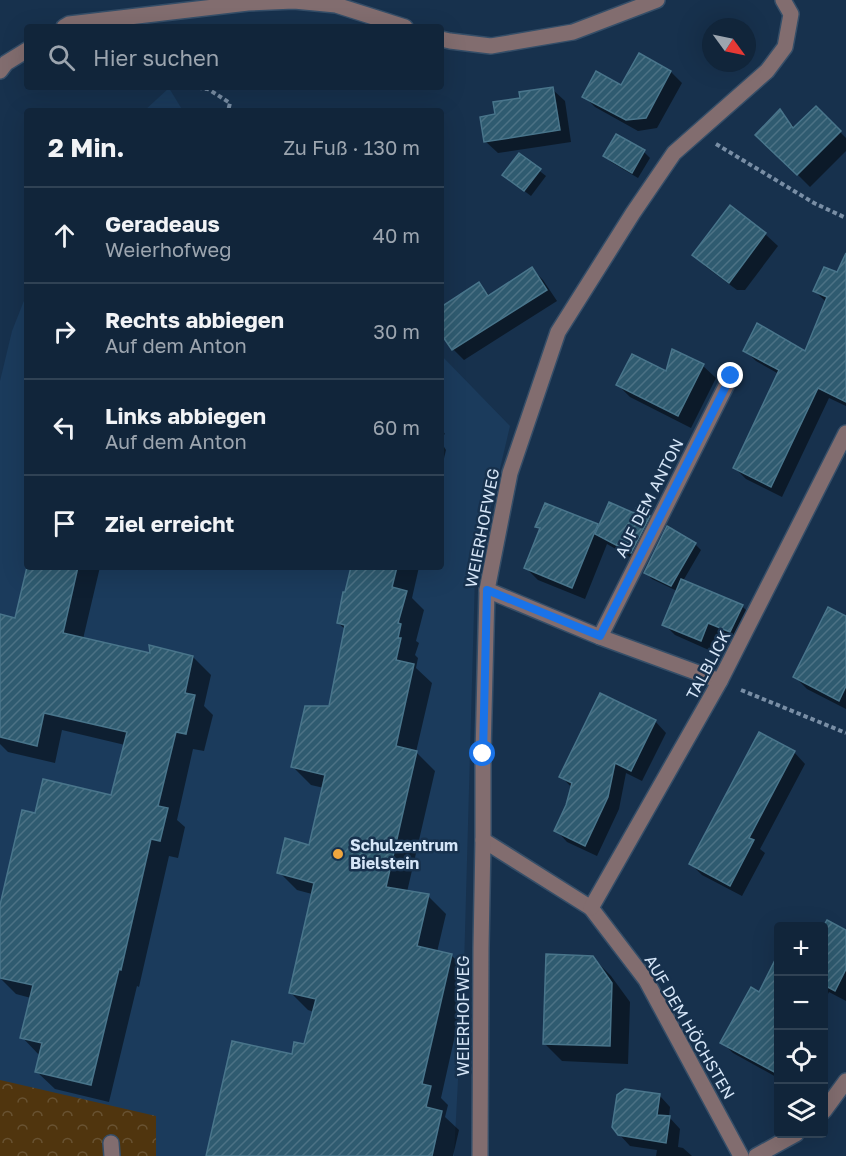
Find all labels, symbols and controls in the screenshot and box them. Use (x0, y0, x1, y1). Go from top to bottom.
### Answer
north arrow (702, 18, 756, 72)
search box (24, 24, 444, 90)
icon: search (45, 41, 78, 74)
text: Hier suchen (93, 44, 219, 71)
text: 2 Min. (48, 132, 125, 163)
text: Zu Fuß · 130 m (283, 135, 420, 159)
text: Geradeaus (105, 210, 220, 237)
icon: ahead (48, 219, 81, 252)
text: 40 m (373, 223, 420, 247)
text: Weierhofweg (105, 237, 231, 261)
text: Rechts abbiegen (105, 306, 284, 333)
icon: right (48, 315, 81, 348)
text: 30 m (373, 319, 420, 343)
text: Auf dem Anton (105, 333, 247, 357)
route end (717, 362, 743, 388)
text: Links abbiegen (105, 402, 266, 429)
icon: left (48, 411, 81, 444)
text: 60 m (373, 415, 420, 439)
text: Auf dem Anton (105, 429, 247, 453)
street label: AUF DEM ANTON (610, 435, 688, 561)
street label: WEIERHOFWEG (461, 467, 503, 589)
icon: arrive (48, 507, 81, 540)
text: Ziel erreicht (105, 510, 234, 537)
street label: TALBLICK (682, 627, 734, 703)
route start (469, 740, 495, 766)
place label: Schulzentrum Bielstein (350, 835, 458, 873)
marker: Schulzentrum Bielstein (331, 847, 345, 861)
map controls (774, 922, 828, 1138)
button: + (774, 922, 828, 976)
street label: AUF DEM HÖCHSTEN (641, 951, 739, 1103)
street label: WEIERHOFWEG (453, 956, 473, 1076)
button: − (774, 976, 828, 1030)
button: locate (774, 1030, 828, 1084)
button: layers (774, 1084, 828, 1138)

